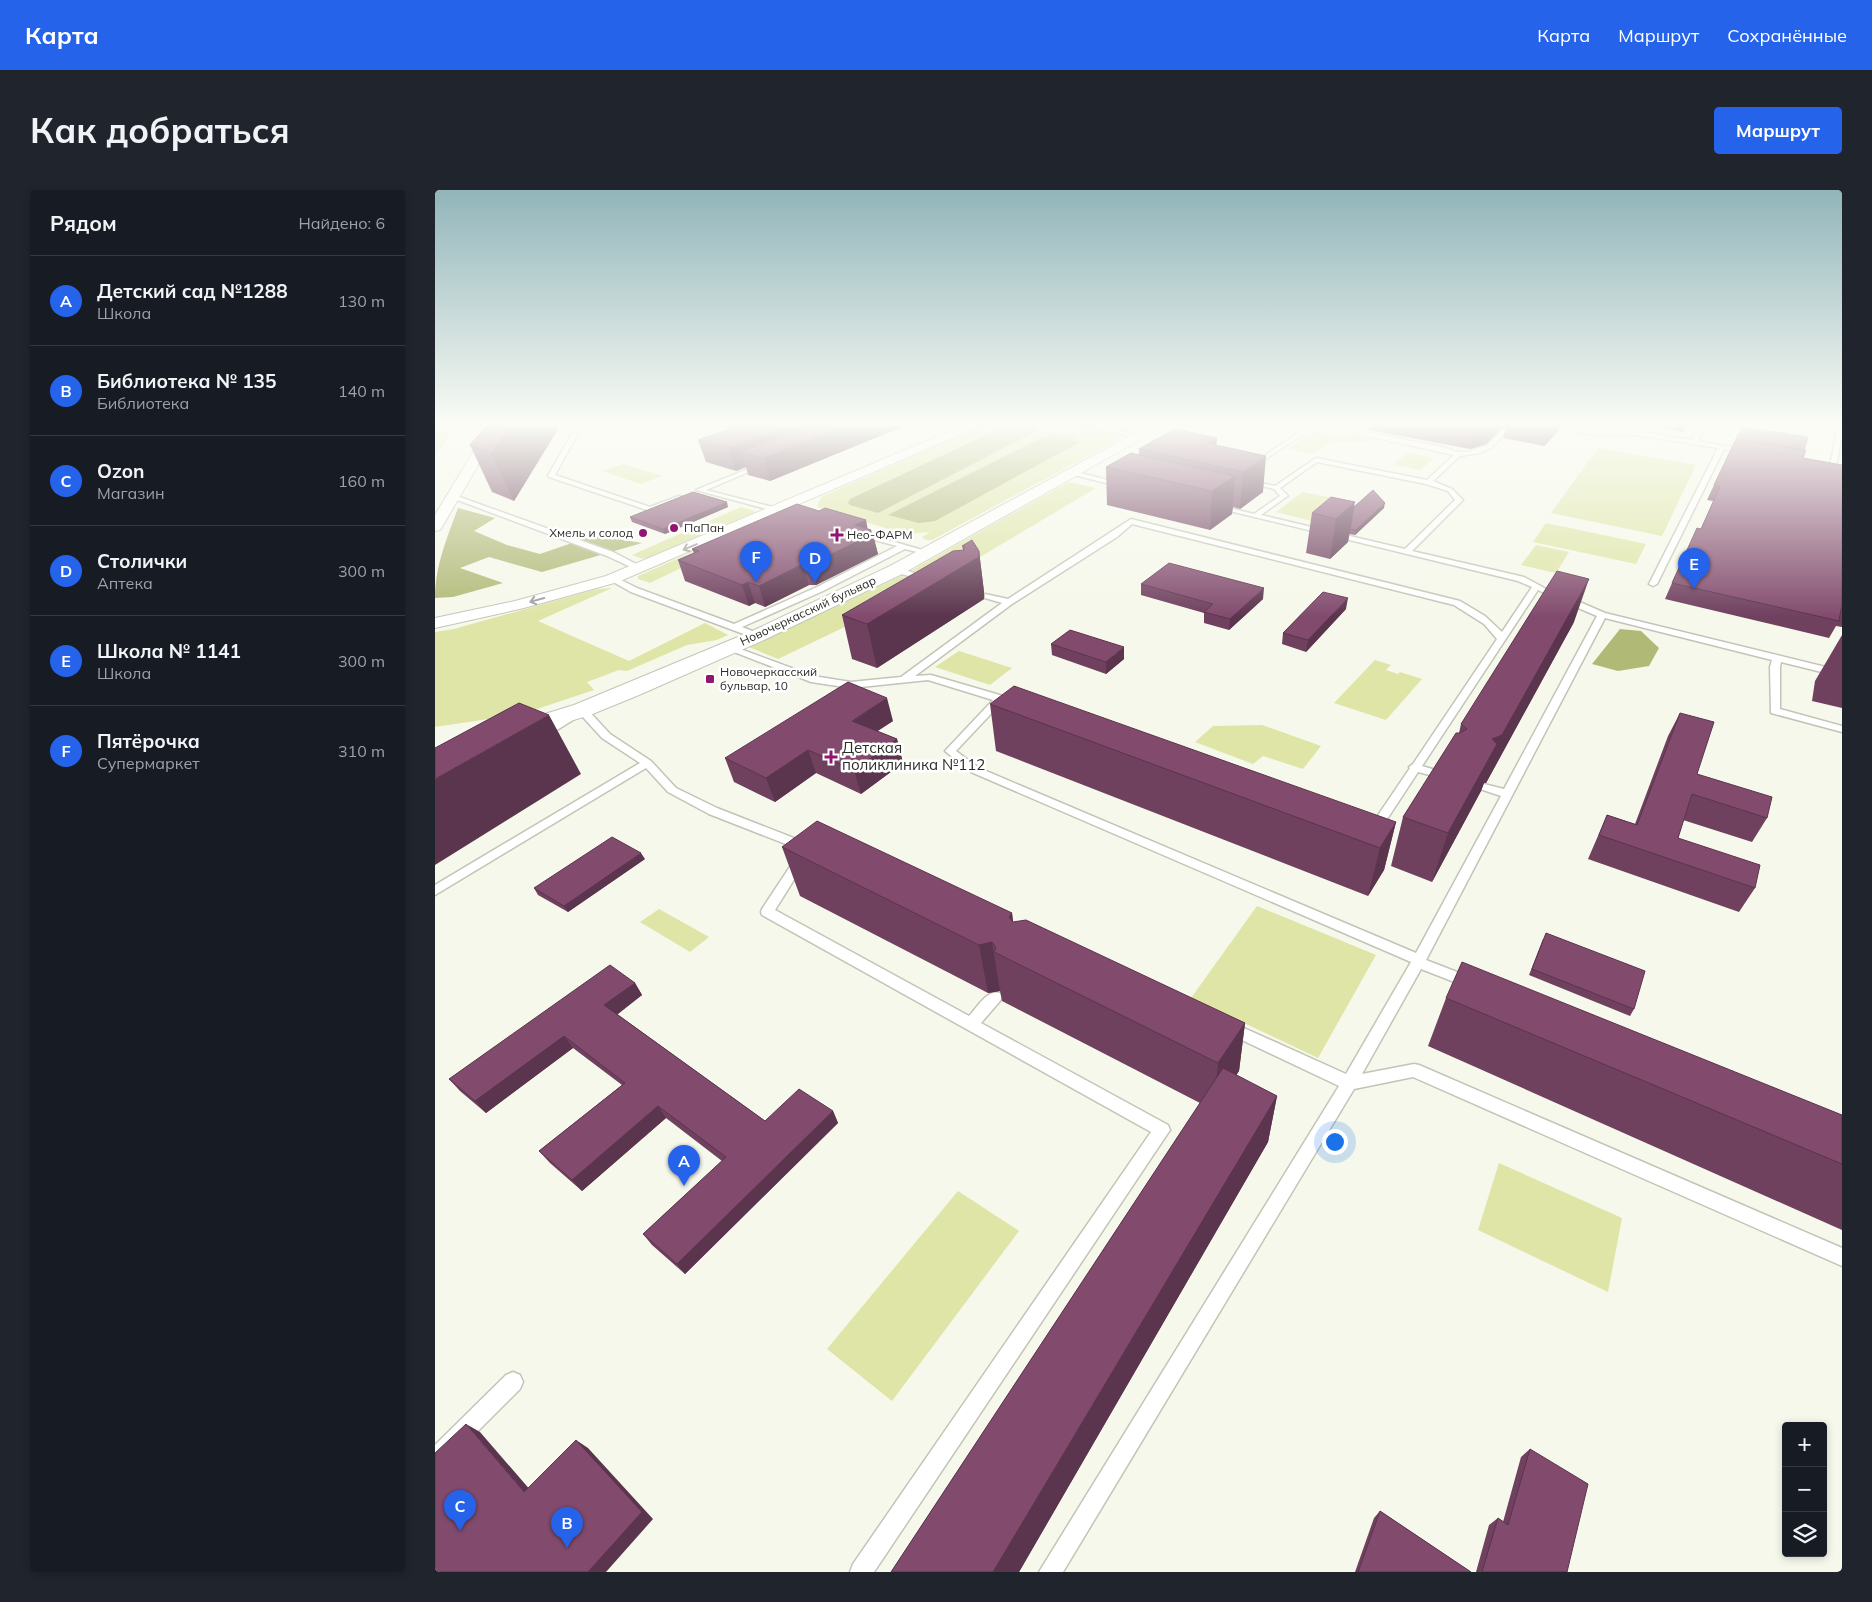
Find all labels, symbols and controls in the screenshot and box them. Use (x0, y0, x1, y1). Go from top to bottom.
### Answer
text: Карта (25, 20, 99, 50)
text: Карта (1537, 24, 1590, 47)
text: Маршрут (1618, 24, 1699, 47)
text: Сохранённые (1727, 24, 1847, 47)
button: Маршрут (1714, 107, 1842, 154)
text: Как добраться (30, 108, 290, 152)
text: Рядом (50, 210, 117, 236)
text: Найдено: 6 (299, 213, 385, 233)
text: Детский сад №1288 (97, 279, 288, 303)
text: A (60, 291, 72, 311)
text: 130 m (338, 291, 385, 311)
text: Школа (97, 303, 151, 323)
text: Библиотека № 135 (97, 369, 276, 393)
text: B (60, 381, 72, 401)
text: 140 m (338, 381, 385, 401)
text: Библиотека (97, 393, 189, 413)
text: Ozon (97, 459, 144, 483)
text: C (61, 471, 71, 491)
text: 160 m (338, 471, 385, 491)
text: Магазин (97, 483, 165, 503)
place label: ПаПан (684, 520, 724, 535)
marker: ПаПан (668, 522, 680, 534)
place label: Хмель и солод (549, 525, 633, 540)
marker: Хмель и солод (637, 527, 649, 539)
place label: Нео-ФАРМ (847, 527, 912, 542)
marker: Нео-ФАРМ (831, 529, 843, 541)
pin: F (740, 541, 772, 582)
pin: D (799, 542, 831, 583)
one-way arrow (683, 543, 698, 552)
pin: E (1678, 548, 1710, 589)
text: Столички (97, 549, 187, 573)
text: D (60, 561, 72, 581)
text: 300 m (338, 561, 385, 581)
street label: Новочеркасский бульвар (737, 572, 878, 649)
text: Аптека (97, 573, 153, 593)
one-way arrow (529, 596, 545, 605)
text: Школа № 1141 (97, 639, 241, 663)
text: E (61, 651, 71, 671)
text: 300 m (338, 651, 385, 671)
text: Школа (97, 663, 151, 683)
place label: Новочеркасский бульвар, 10 (720, 664, 817, 693)
marker: Новочеркасский бульвар, 10 (704, 673, 716, 685)
text: Пятёрочка (97, 729, 200, 753)
place label: Детская поликлиника №112 (842, 738, 985, 774)
text: F (61, 741, 71, 761)
text: 310 m (338, 741, 385, 761)
marker: Детская поликлиника №112 (824, 750, 838, 764)
text: Супермаркет (97, 753, 200, 773)
your location (1322, 1129, 1348, 1155)
pin: A (668, 1145, 700, 1186)
map controls (1782, 1422, 1827, 1557)
button: + (1782, 1422, 1827, 1467)
button: − (1782, 1467, 1827, 1512)
pin: C (444, 1490, 476, 1531)
pin: B (551, 1507, 583, 1548)
button: layers (1782, 1512, 1827, 1557)

